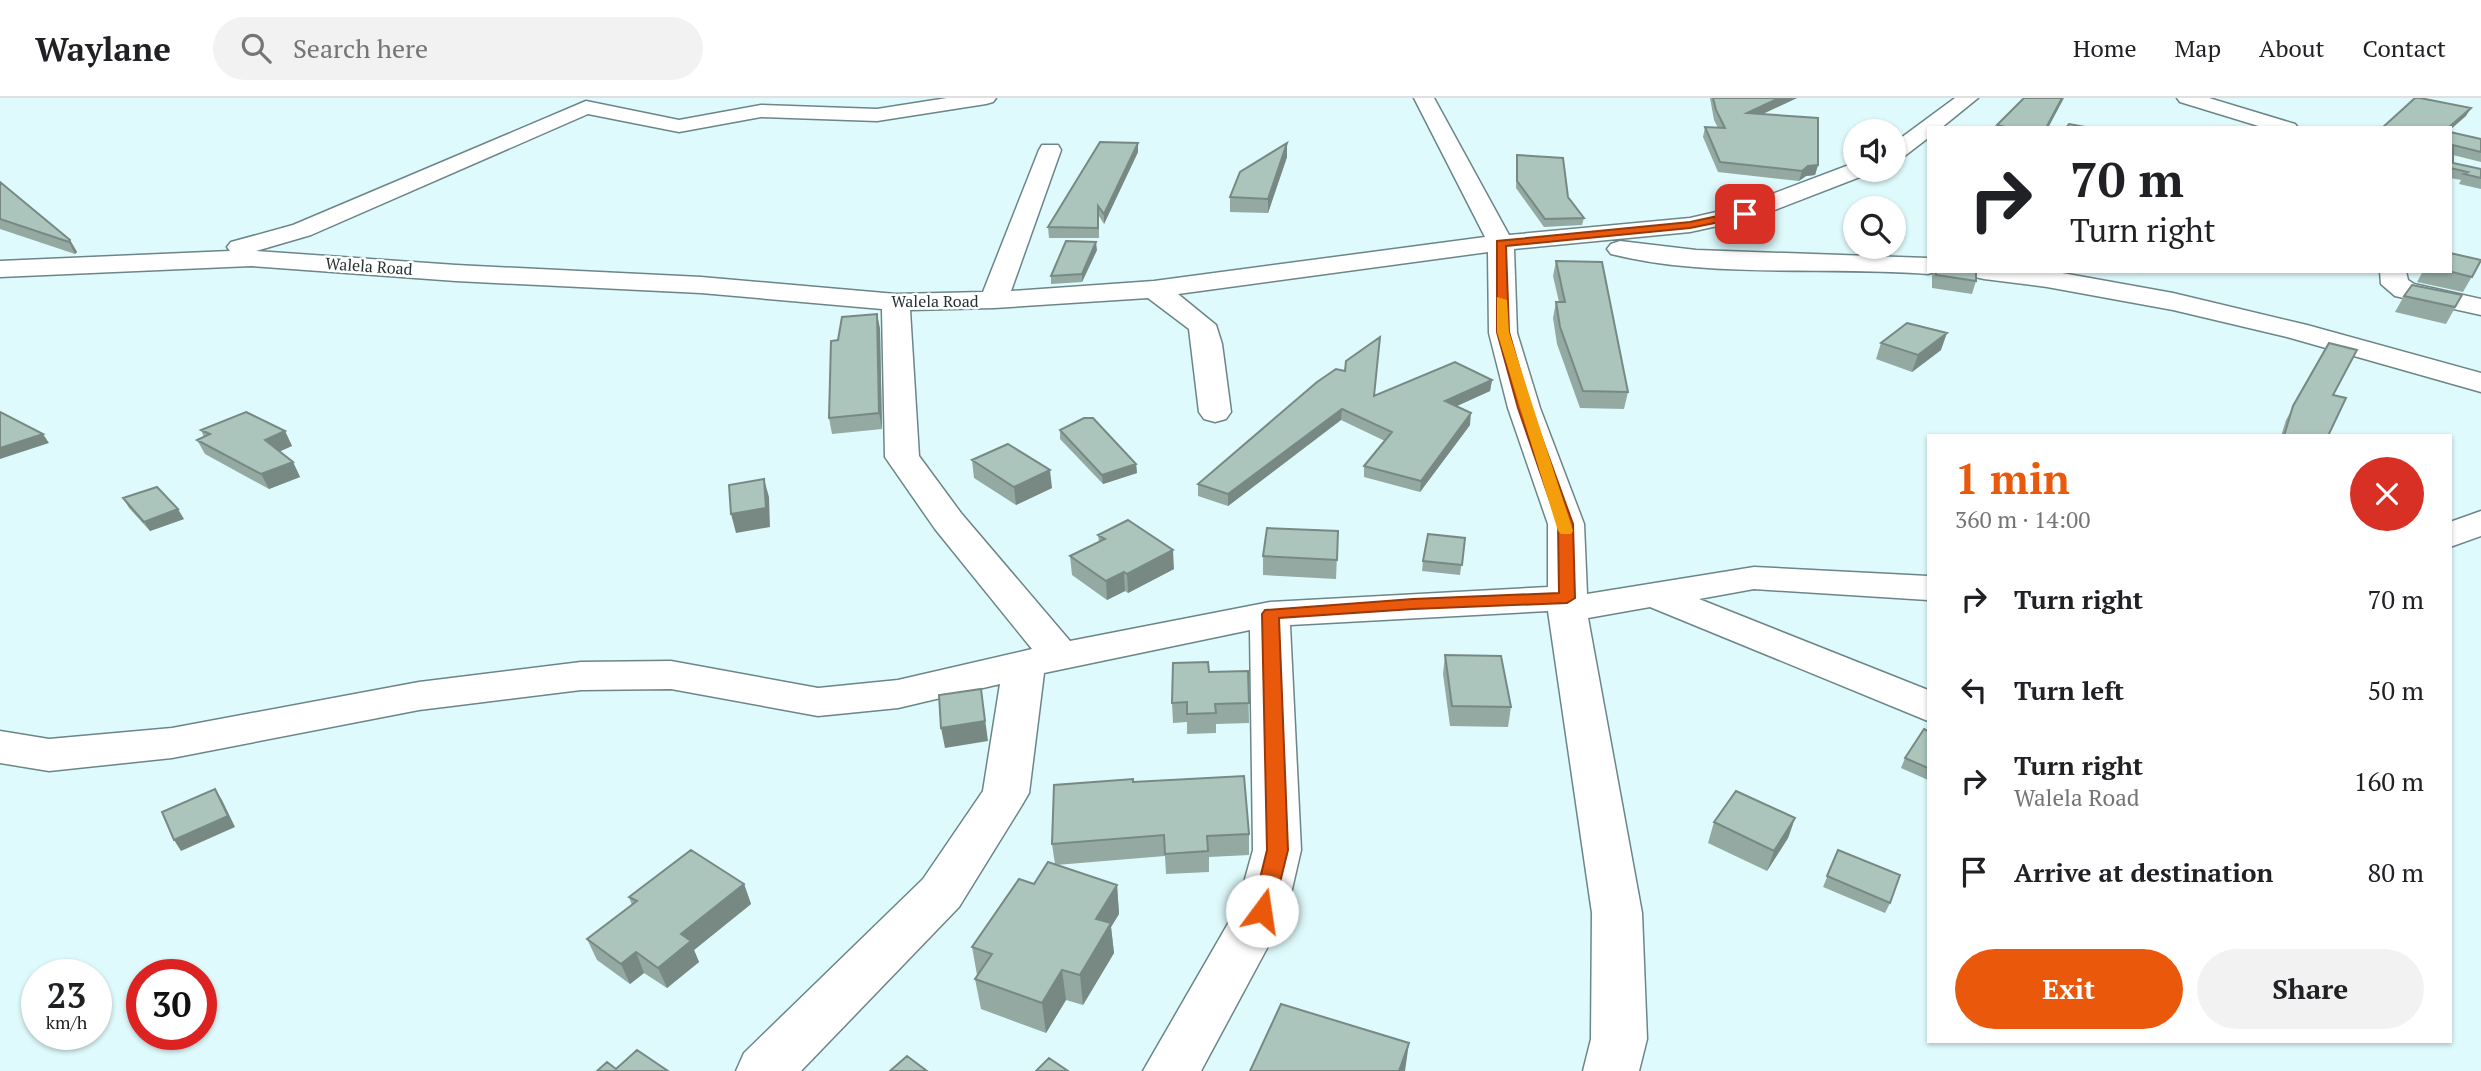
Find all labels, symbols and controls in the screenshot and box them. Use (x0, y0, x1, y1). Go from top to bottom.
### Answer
search box (213, 17, 703, 80)
text: Waylane (35, 27, 171, 70)
icon: search (237, 29, 275, 67)
text: Search here (293, 31, 428, 65)
text: Home (2073, 32, 2137, 64)
text: Map (2175, 32, 2221, 64)
text: About (2259, 32, 2325, 64)
text: Contact (2363, 32, 2446, 64)
map controls (1843, 119, 1906, 259)
button: sound (1843, 119, 1906, 182)
text: 70 m (2070, 146, 2184, 211)
icon: right (1955, 154, 2046, 245)
pin (1715, 184, 1775, 244)
icon: arrive (1726, 195, 1764, 233)
button: search (1843, 196, 1906, 259)
text: Turn right (2070, 209, 2216, 251)
street label: Walela Road (325, 252, 413, 280)
street label: Walela Road (891, 290, 979, 312)
text: 1 min (1955, 450, 2070, 506)
button: close (2350, 457, 2424, 531)
text: 360 m · 14:00 (1955, 504, 2090, 535)
icon: right (1955, 580, 1993, 618)
text: Turn right (2014, 582, 2143, 616)
text: 70 m (2368, 582, 2424, 616)
icon: left (1955, 671, 1993, 709)
text: Turn left (2014, 673, 2124, 707)
text: 50 m (2368, 673, 2424, 707)
text: Turn right (2014, 748, 2143, 782)
icon: right (1955, 762, 1993, 800)
text: 160 m (2354, 764, 2424, 798)
text: Walela Road (2014, 782, 2140, 813)
icon: arrive (1955, 853, 1993, 891)
text: Arrive at destination (2014, 855, 2273, 889)
text: 80 m (2368, 855, 2424, 889)
position arrow (1225, 874, 1299, 948)
button: Exit (1955, 949, 2183, 1029)
button: Share (2197, 949, 2424, 1029)
speed limit sign: 30 (126, 959, 217, 1050)
text: 23 (47, 972, 86, 1018)
text: km/h (46, 1010, 87, 1034)

